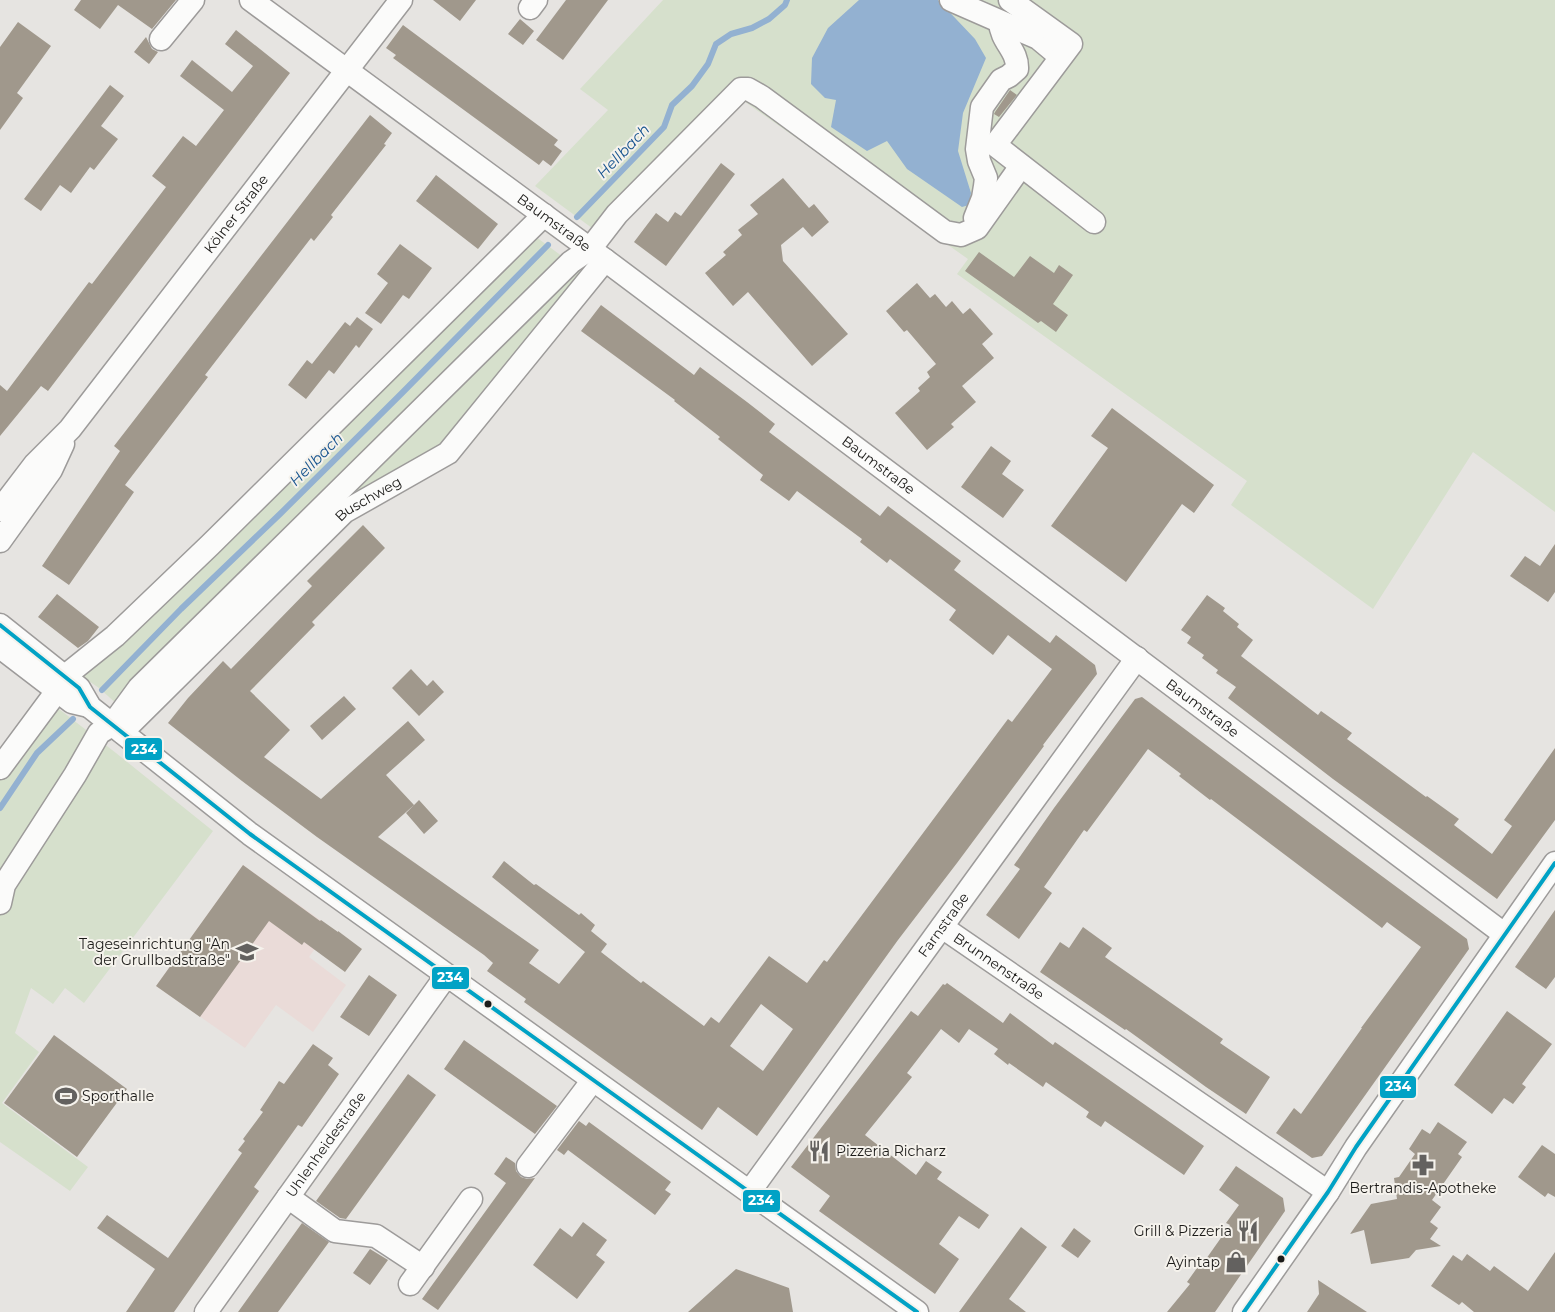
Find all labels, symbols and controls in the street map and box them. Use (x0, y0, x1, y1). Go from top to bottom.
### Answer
water label: Hellbach (592, 120, 654, 182)
street label: Kölner Straße (200, 171, 272, 257)
street label: Baumstraße (514, 190, 594, 256)
water label: Hellbach (285, 428, 347, 490)
street label: Baumstraße (838, 432, 919, 498)
street label: Buschweg (331, 472, 405, 525)
street label: Baumstraße (1162, 675, 1243, 741)
line badge: 234 (124, 737, 163, 761)
text: 234 (131, 740, 157, 758)
street label: Farnstraße (914, 889, 973, 961)
street label: Brunnenstraße (950, 929, 1048, 1004)
place label: Tageseinrichtung "An der Grullbadstraße" (79, 935, 230, 969)
school or university icon: Tageseinrichtung "An der Grullbadstraße" (234, 939, 260, 965)
line badge: 234 (431, 966, 470, 990)
text: 234 (437, 968, 463, 986)
unlabelled marker (483, 999, 493, 1009)
line badge: 234 (1379, 1075, 1417, 1099)
text: 234 (1385, 1077, 1411, 1095)
sports icon: Sporthalle (53, 1083, 79, 1109)
place label: Sporthalle (82, 1087, 154, 1105)
street label: Uhlenheidestraße (282, 1088, 370, 1201)
restaurant icon: Pizzeria Richarz (806, 1138, 832, 1164)
place label: Pizzeria Richarz (836, 1142, 946, 1160)
pharmacy icon: Bertrandis-Apotheke (1410, 1152, 1436, 1178)
place label: Bertrandis-Apotheke (1350, 1179, 1496, 1197)
line badge: 234 (742, 1189, 781, 1213)
text: 234 (748, 1191, 774, 1209)
restaurant icon: Grill & Pizzeria (1235, 1218, 1261, 1244)
place label: Grill & Pizzeria (1134, 1222, 1232, 1240)
shop icon: Ayintap (1223, 1249, 1249, 1275)
place label: Ayintap (1166, 1253, 1220, 1271)
unlabelled marker (1276, 1254, 1286, 1264)

